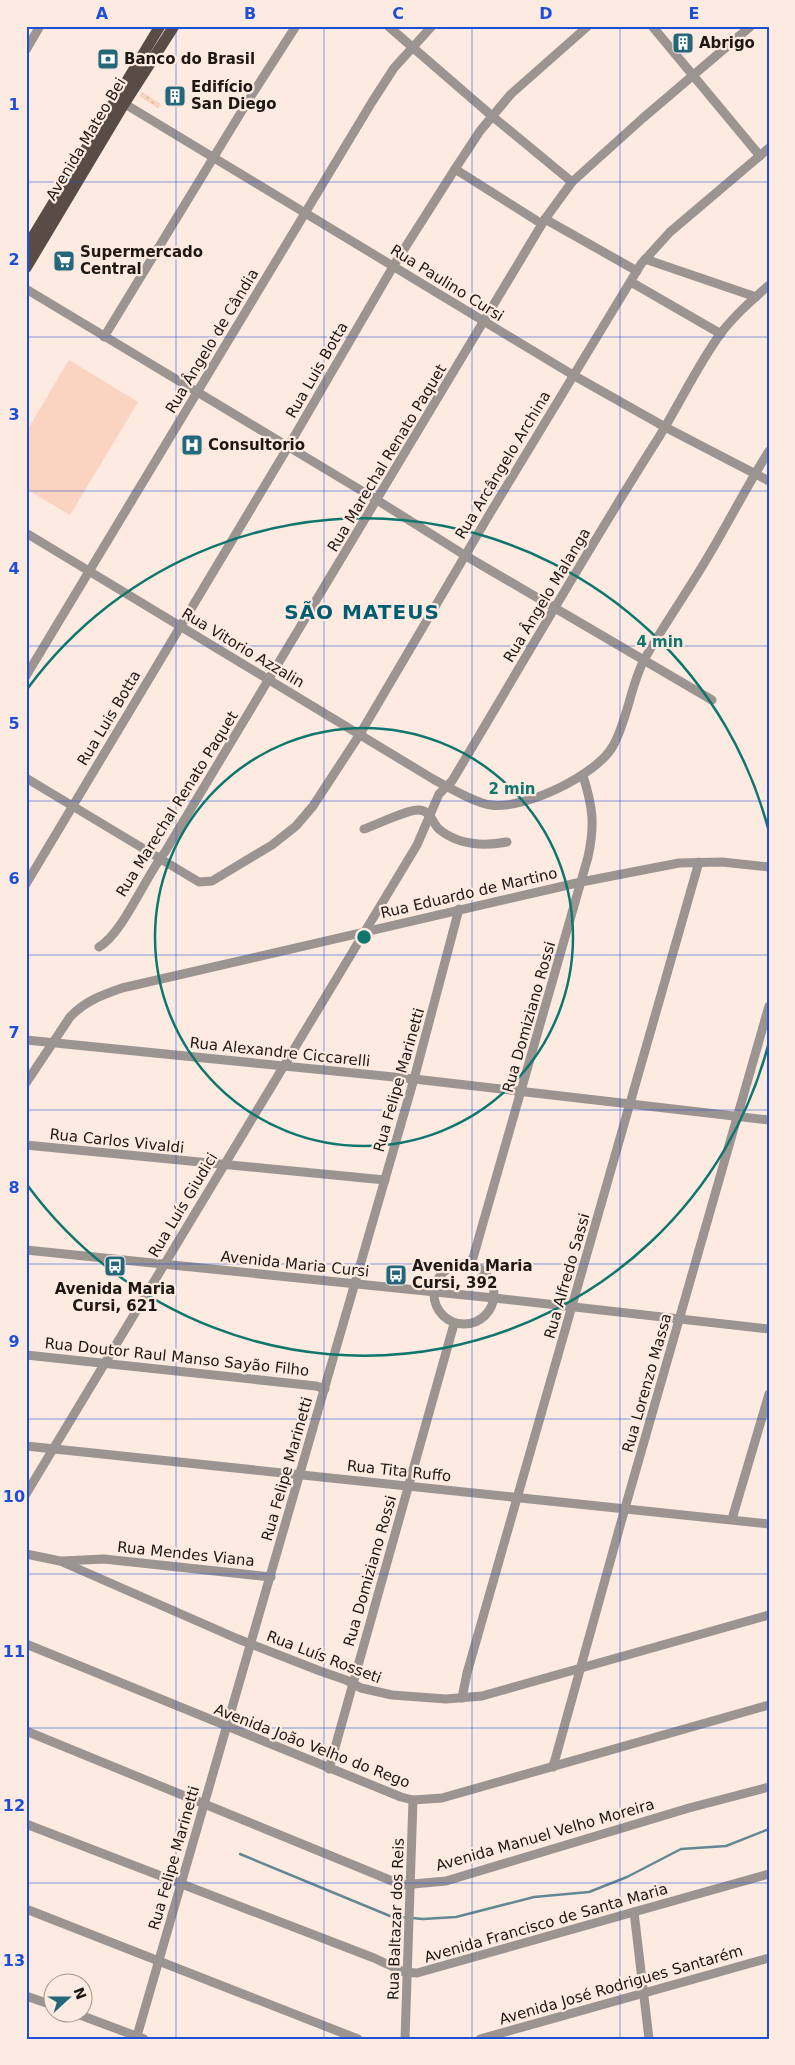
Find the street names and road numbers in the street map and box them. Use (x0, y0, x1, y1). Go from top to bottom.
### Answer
street label: Avenida Mateo Bei (42, 75, 130, 203)
street label: Rua Paulino Cursi (387, 241, 507, 325)
street label: Rua Ângelo de Cândia (161, 265, 262, 417)
street label: Rua Luis Botta (282, 319, 352, 421)
street label: Rua Marechal Renato Paquet (324, 361, 450, 555)
street label: Rua Arcângelo Archina (452, 388, 554, 542)
street label: Rua Ângelo Malanga (499, 524, 594, 665)
street label: Rua Vitorio Azzalin (178, 604, 308, 692)
street label: Rua Luis Botta (73, 667, 145, 769)
street label: Rua Marechal Renato Paquet (112, 708, 242, 900)
street label: Rua Eduardo de Martino (379, 864, 559, 922)
street label: Rua Domiziano Rossi (499, 939, 559, 1095)
street label: Rua Felipe Marinetti (370, 1006, 428, 1154)
street label: Rua Alexandre Ciccarelli (189, 1034, 371, 1070)
street label: Rua Carlos Vivaldi (49, 1125, 185, 1157)
street label: Rua Luís Giudici (145, 1149, 221, 1261)
street label: Rua Alfredo Sassi (540, 1211, 594, 1341)
street label: Avenida Maria Cursi (220, 1247, 370, 1281)
street label: Rua Lorenzo Massa (619, 1311, 675, 1455)
street label: Rua Doutor Raul Manso Sayão Filho (44, 1334, 310, 1380)
street label: Rua Felipe Marinetti (258, 1395, 316, 1543)
street label: Rua Tita Ruffo (346, 1457, 452, 1485)
street label: Rua Domiziano Rossi (340, 1493, 400, 1649)
street label: Rua Mendes Viana (116, 1538, 256, 1570)
street label: Rua Luís Rosseti (264, 1627, 384, 1687)
street label: Avenida João Velho do Rego (211, 1700, 413, 1792)
street label: Rua Felipe Marinetti (145, 1784, 203, 1932)
street label: Avenida Manuel Velho Moreira (434, 1795, 656, 1875)
street label: Rua Baltazar dos Reis (384, 1837, 408, 2000)
street label: Avenida Francisco de Santa Maria (422, 1880, 670, 1966)
street label: Avenida José Rodrigues Santarém (497, 1942, 745, 2028)

